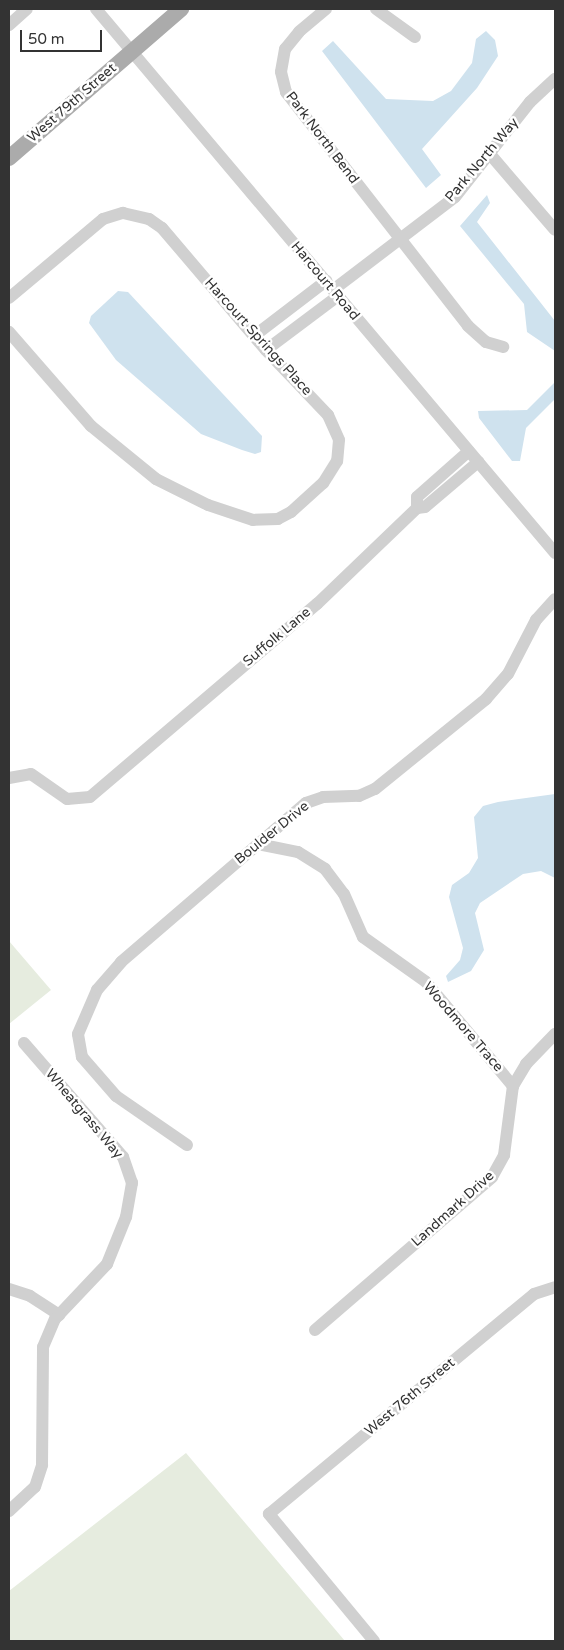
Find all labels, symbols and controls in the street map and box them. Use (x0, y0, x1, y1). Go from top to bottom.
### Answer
scale bar (22, 20, 105, 52)
text: 50 m (28, 30, 65, 48)
street label: West 79th Street (24, 60, 120, 146)
street label: Park North Bend (282, 89, 362, 187)
street label: Park North Way (442, 114, 522, 206)
street label: Harcourt Road (287, 238, 363, 324)
street label: Harcourt Springs Place (201, 275, 315, 399)
street label: Suffolk Lane (240, 604, 314, 670)
street label: Boulder Drive (232, 798, 312, 868)
street label: Woodmore Trace (419, 979, 507, 1075)
street label: Wheatgrass Way (42, 1066, 126, 1162)
street label: Landmark Drive (408, 1168, 498, 1250)
street label: West 76th Street (362, 1355, 458, 1439)

